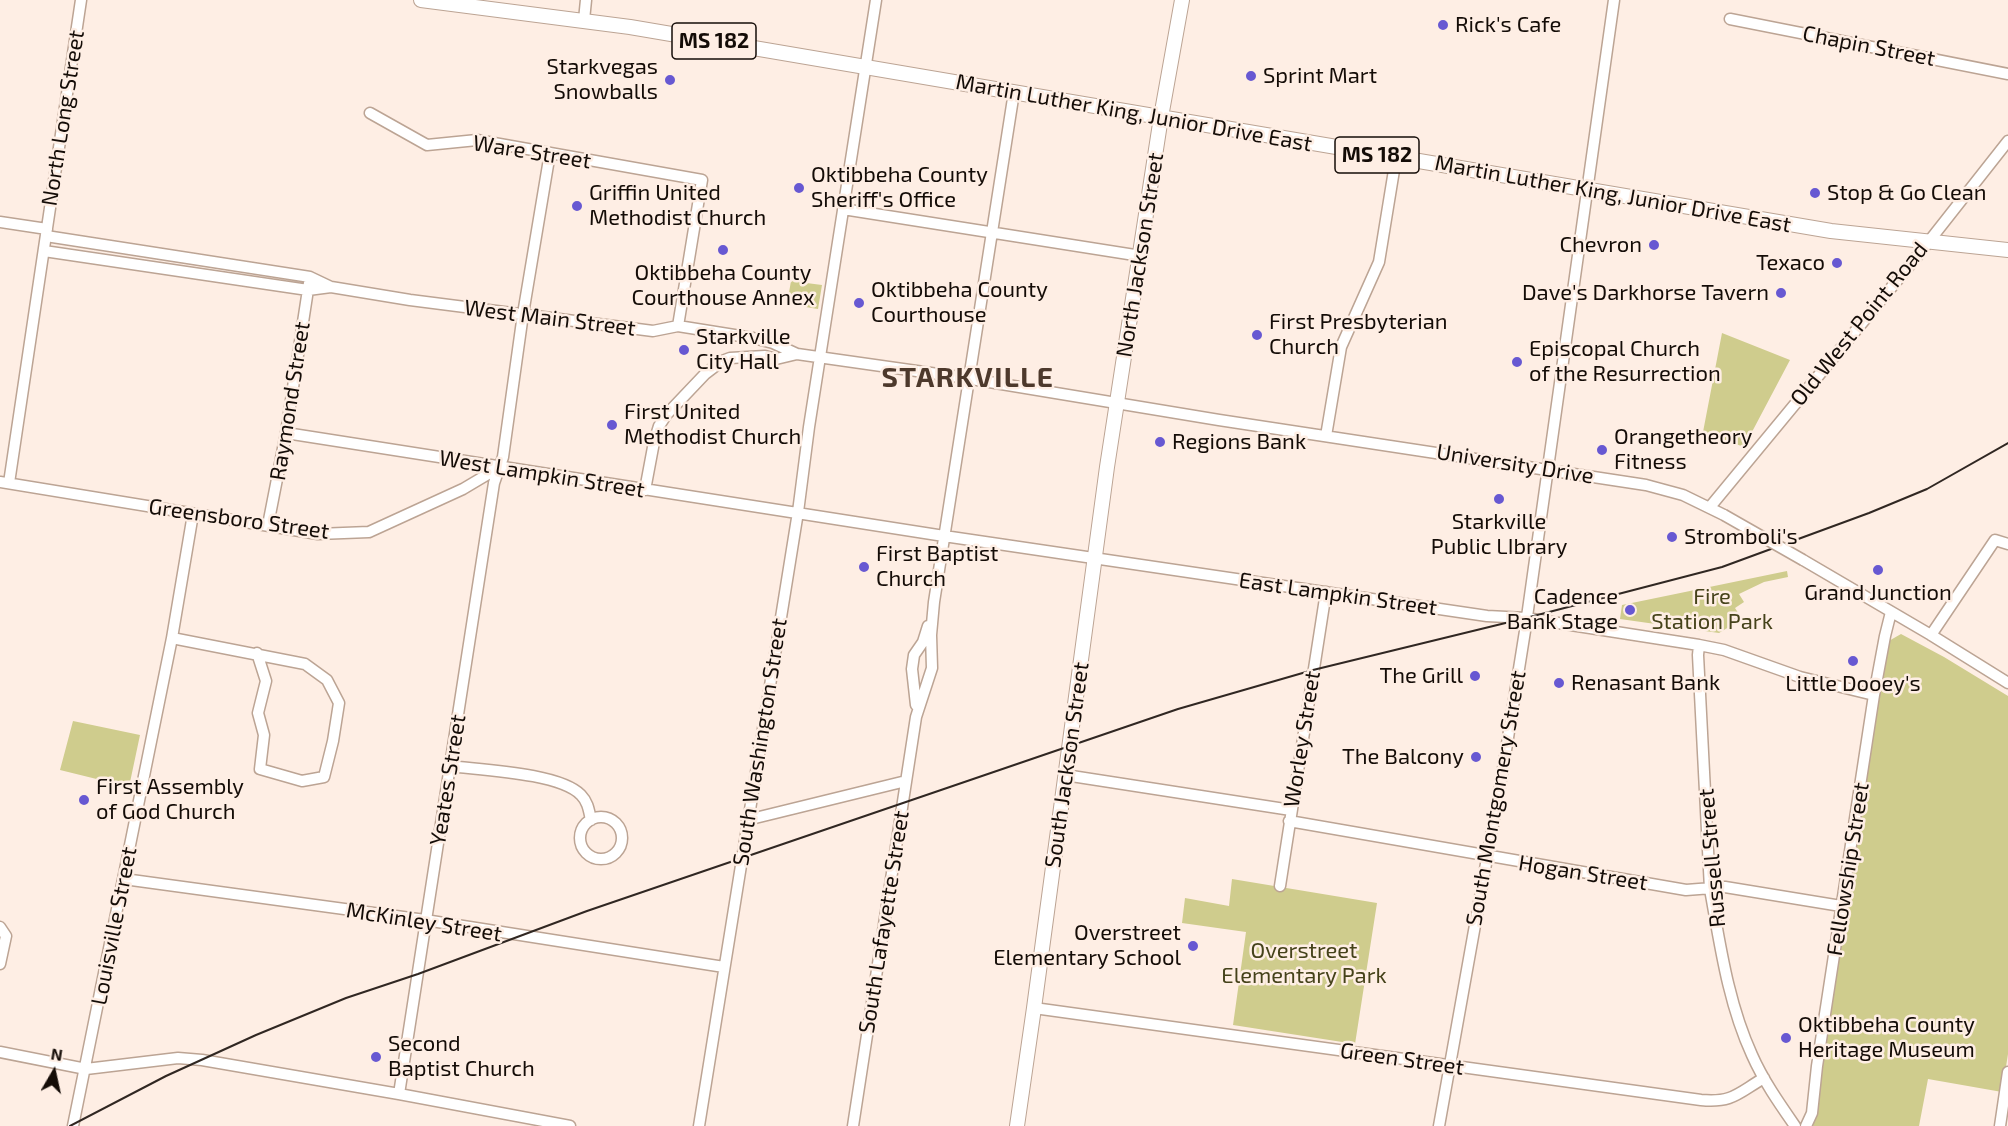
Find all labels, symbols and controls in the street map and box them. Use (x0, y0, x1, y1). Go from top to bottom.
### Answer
place label: Rick's Cafe (1455, 12, 1561, 38)
marker: Rick's Cafe (1436, 18, 1450, 32)
street label: Chapin Street (1800, 20, 1938, 72)
road number: MS 182 (672, 23, 756, 59)
street label: North Long Street (36, 28, 90, 208)
place label: Starkvegas Snowballs (547, 54, 658, 106)
place label: Sprint Mart (1263, 63, 1377, 89)
street label: Martin Luther King, Junior Drive East (954, 69, 1314, 157)
marker: Sprint Mart (1244, 69, 1258, 83)
marker: Starkvegas Snowballs (663, 73, 677, 87)
street label: Ware Street (471, 130, 593, 174)
road number: MS 182 (1335, 137, 1419, 173)
street label: Martin Luther King, Junior Drive East (1433, 150, 1793, 238)
street label: North Jackson Street (1111, 151, 1169, 359)
place label: Oktibbeha County Sheriff's Office (811, 162, 988, 214)
place label: Griffin United Methodist Church (589, 180, 766, 231)
place label: Stop & Go Clean (1827, 180, 1987, 206)
marker: Oktibbeha County Sheriff's Office (792, 181, 806, 195)
marker: Stop & Go Clean (1808, 186, 1822, 200)
marker: Griffin United Methodist Church (570, 199, 584, 213)
place label: Chevron (1559, 232, 1642, 258)
street label: Old West Point Road (1785, 237, 1933, 411)
marker: Chevron (1647, 238, 1661, 252)
marker: Oktibbeha County Courthouse Annex (716, 243, 730, 257)
place label: Texaco (1756, 250, 1825, 276)
marker: Texaco (1830, 256, 1844, 270)
place label: Oktibbeha County Courthouse Annex (631, 260, 815, 312)
place label: Oktibbeha County Courthouse (871, 277, 1048, 328)
place label: Dave's Darkhorse Tavern (1522, 280, 1769, 306)
marker: Dave's Darkhorse Tavern (1774, 286, 1788, 300)
street label: West Main Street (463, 294, 637, 342)
marker: Oktibbeha County Courthouse (852, 296, 866, 310)
place label: First Presbyterian Church (1269, 309, 1448, 360)
street label: Raymond Street (264, 320, 316, 482)
place label: Starkville City Hall (696, 324, 791, 376)
marker: First Presbyterian Church (1250, 328, 1264, 342)
place label: Episcopal Church of the Resurrection (1529, 336, 1721, 388)
marker: Starkville City Hall (677, 343, 691, 357)
marker: Episcopal Church of the Resurrection (1510, 355, 1524, 369)
district label: STARKVILLE (881, 361, 1055, 395)
place label: First United Methodist Church (624, 399, 801, 451)
marker: First United Methodist Church (605, 418, 619, 432)
place label: Orangetheory Fitness (1614, 424, 1752, 476)
place label: Regions Bank (1172, 429, 1306, 455)
marker: Regions Bank (1153, 435, 1167, 449)
street label: University Drive (1434, 439, 1596, 489)
marker: Orangetheory Fitness (1595, 443, 1609, 457)
street label: West Lampkin Street (437, 445, 647, 503)
marker: Starkville Public LIbrary (1492, 492, 1506, 506)
street label: Greensboro Street (147, 493, 331, 545)
place label: Starkville Public LIbrary (1431, 509, 1567, 560)
place label: Stromboli's (1684, 524, 1798, 550)
marker: Stromboli's (1665, 530, 1679, 544)
place label: First Baptist Church (876, 541, 998, 592)
marker: First Baptist Church (857, 560, 871, 574)
marker: Grand Junction (1871, 563, 1885, 577)
street label: East Lampkin Street (1237, 567, 1439, 621)
place label: Grand Junction (1804, 580, 1952, 606)
place label: Cadence Bank Stage (1507, 584, 1618, 636)
park label: Fire Station Park (1651, 584, 1773, 636)
marker: Cadence Bank Stage (1623, 603, 1637, 617)
street label: South Washington Street (727, 616, 793, 868)
marker: Little Dooey's (1846, 654, 1860, 668)
street label: South Jackson Street (1039, 660, 1095, 870)
place label: The Grill (1380, 663, 1463, 689)
street label: South Montgomery Street (1461, 668, 1531, 928)
street label: Worley Street (1278, 669, 1326, 809)
marker: The Grill (1468, 669, 1482, 683)
place label: Renasant Bank (1571, 670, 1720, 696)
place label: Little Dooey's (1785, 671, 1921, 697)
marker: Renasant Bank (1552, 676, 1566, 690)
street label: Yeates Street (425, 713, 471, 847)
place label: The Balcony (1342, 744, 1464, 770)
marker: The Balcony (1469, 750, 1483, 764)
place label: First Assembly of God Church (96, 774, 244, 825)
street label: Fellowship Street (1821, 780, 1875, 958)
street label: Russell Street (1693, 787, 1731, 929)
marker: First Assembly of God Church (77, 793, 91, 807)
street label: South Lafayette Street (853, 809, 915, 1035)
street label: Louisville Street (86, 845, 142, 1007)
street label: Hogan Street (1517, 850, 1649, 896)
street label: McKinley Street (344, 897, 504, 947)
place label: Overstreet Elementary School (993, 920, 1181, 972)
park label: Overstreet Elementary Park (1221, 938, 1387, 990)
marker: Overstreet Elementary School (1186, 939, 1200, 953)
place label: Oktibbeha County Heritage Museum (1798, 1012, 1975, 1064)
place label: Second Baptist Church (388, 1031, 535, 1082)
marker: Oktibbeha County Heritage Museum (1779, 1031, 1793, 1045)
street label: Green Street (1338, 1037, 1466, 1081)
north arrow (24, 1042, 84, 1102)
text: N (50, 1043, 64, 1064)
marker: Second Baptist Church (369, 1050, 383, 1064)

